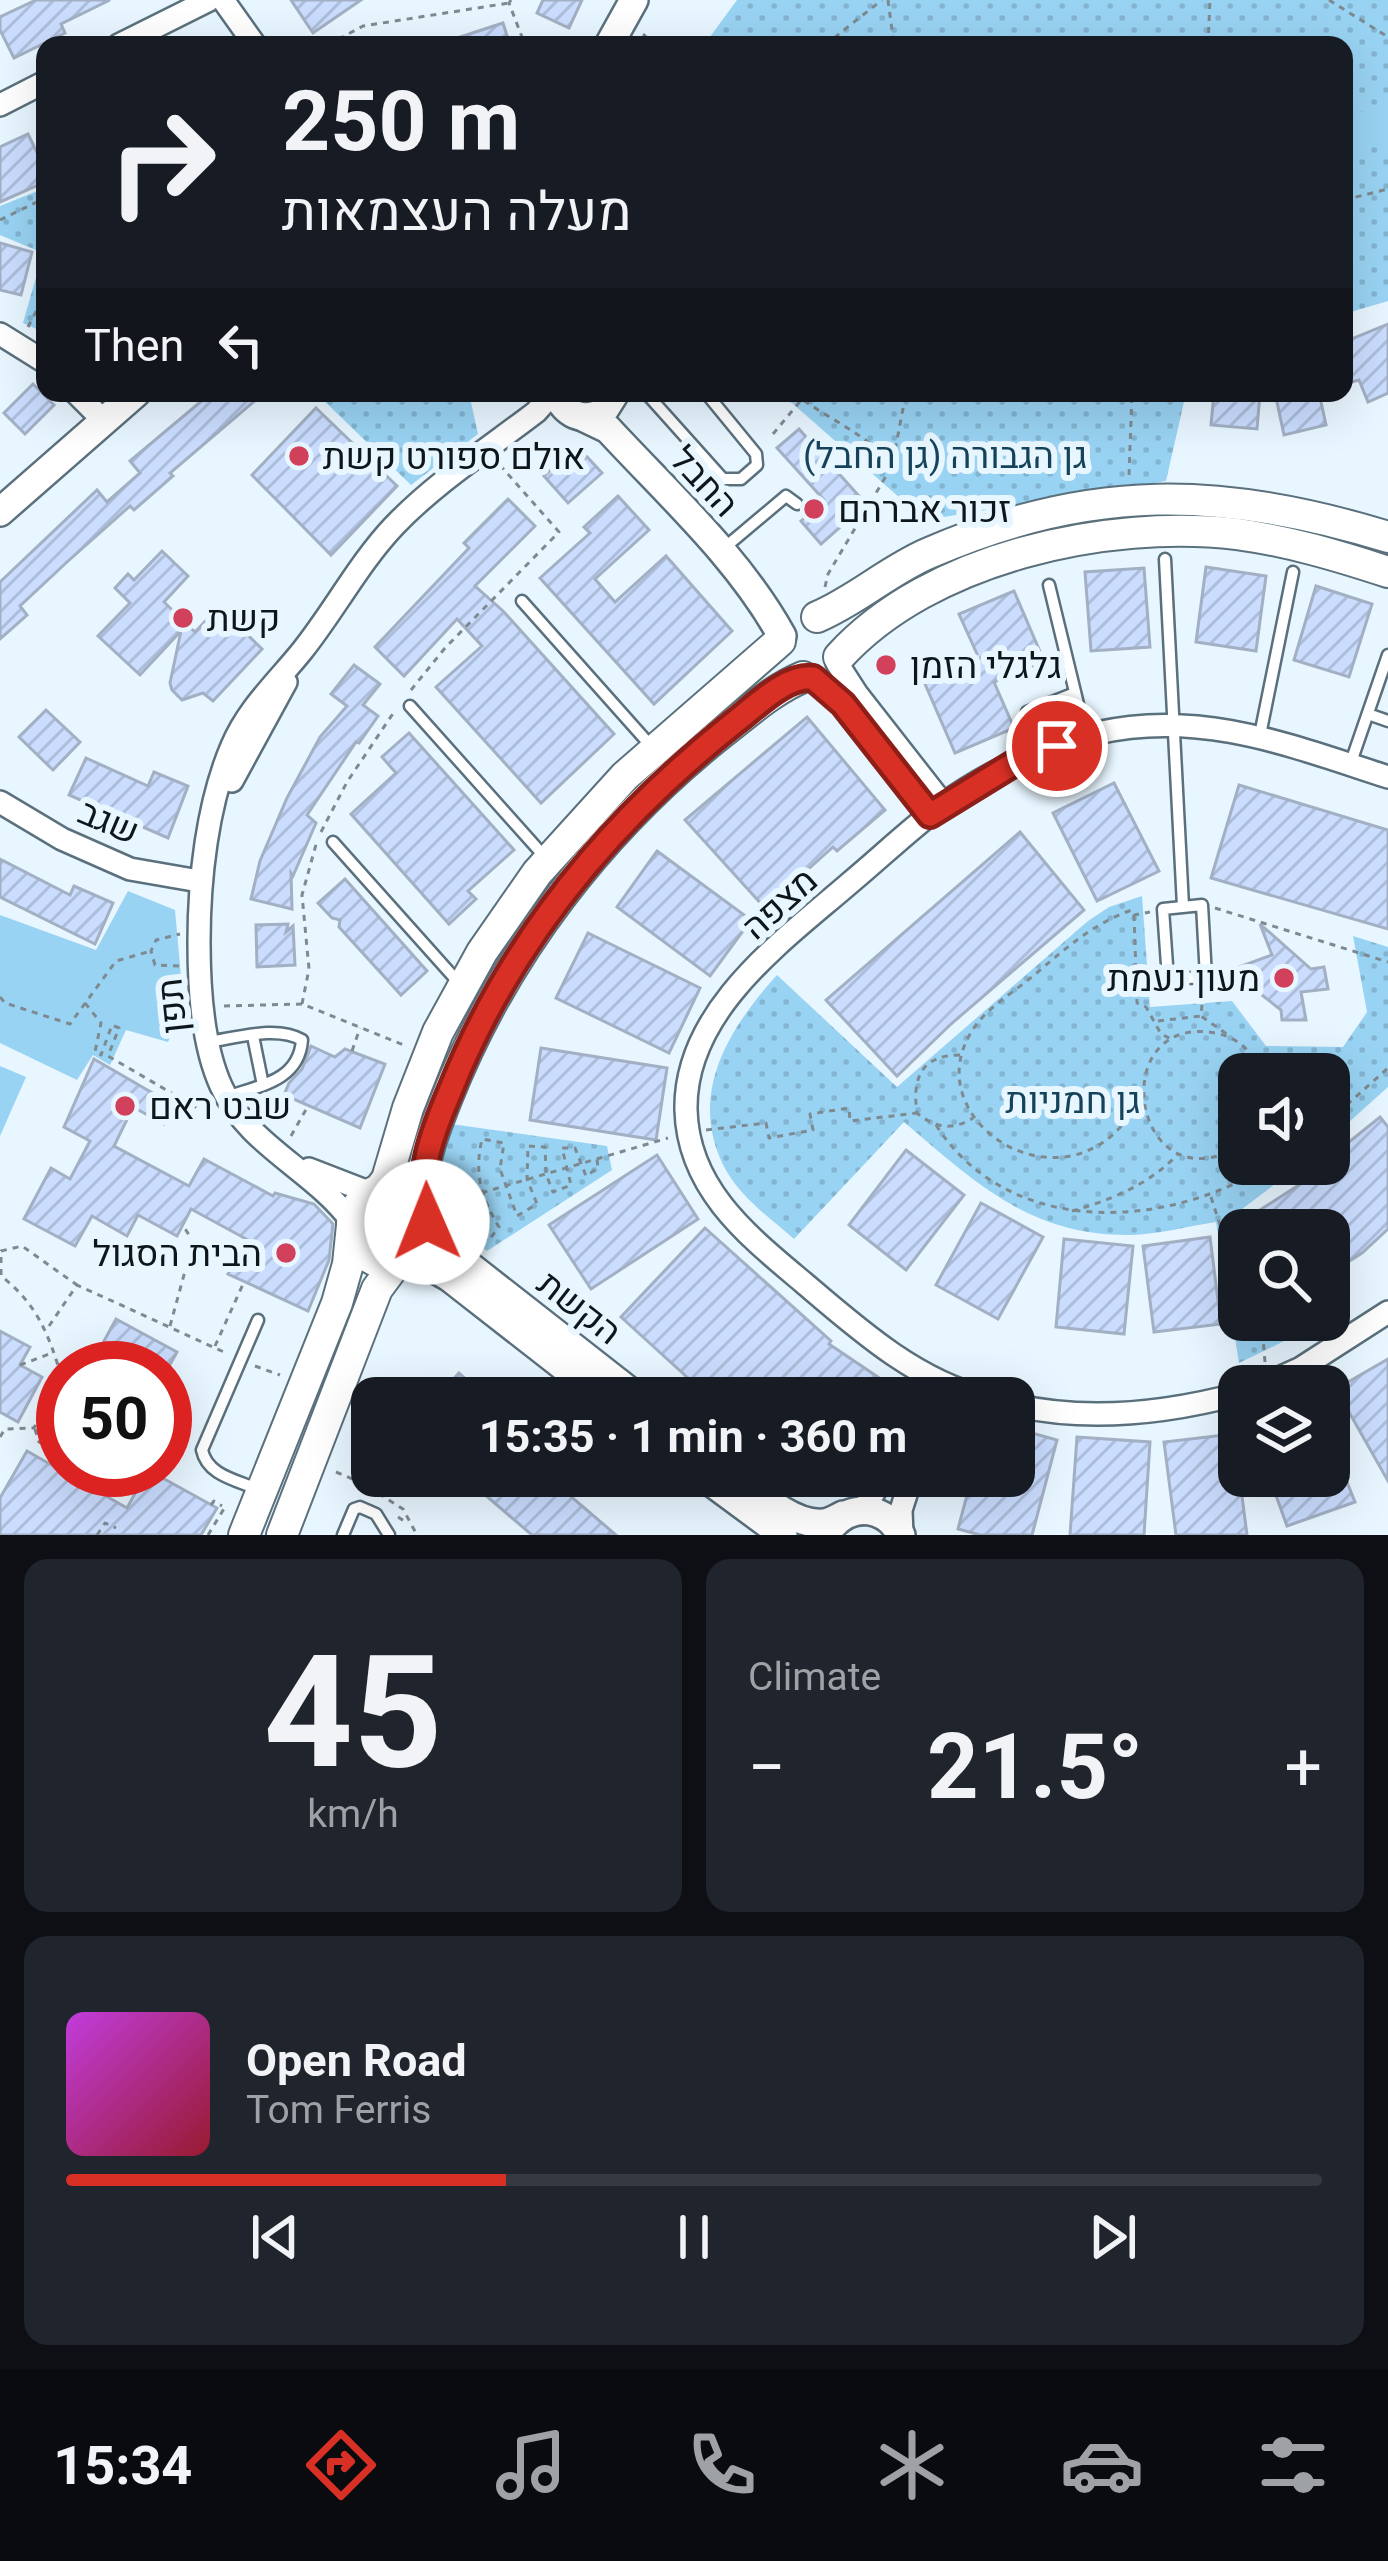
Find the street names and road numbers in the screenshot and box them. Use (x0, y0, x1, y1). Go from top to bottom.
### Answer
street label: החבל (661, 438, 747, 525)
street label: שגב (72, 791, 145, 853)
street label: מצפה (734, 859, 826, 948)
street label: תפן (148, 976, 196, 1036)
street label: הקשת (529, 1262, 630, 1353)

